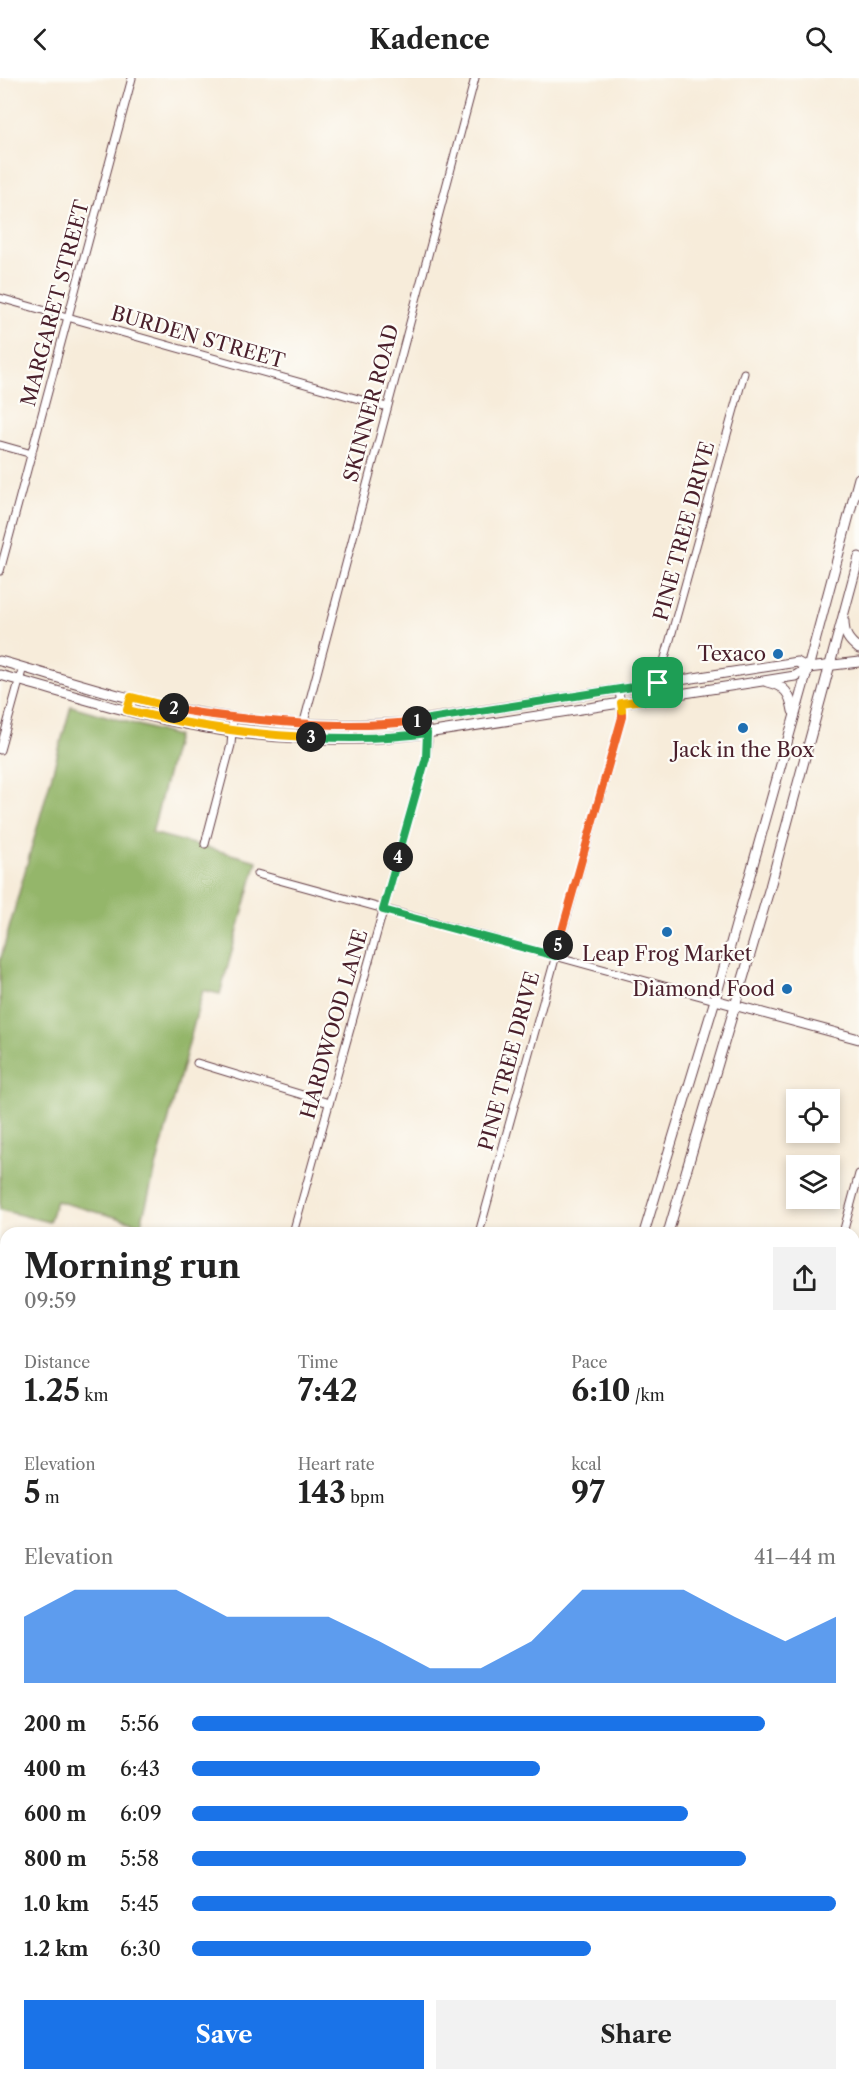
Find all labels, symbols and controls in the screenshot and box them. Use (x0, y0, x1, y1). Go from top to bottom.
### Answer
icon: back (24, 23, 57, 56)
text: Kadence (369, 23, 490, 56)
icon: search (802, 23, 835, 56)
street label: MARGARET STREET (16, 197, 94, 409)
street label: BURDEN STREET (108, 301, 288, 373)
street label: SKINNER ROAD (338, 321, 404, 485)
street label: PINE TREE DRIVE (649, 439, 719, 623)
place label: Texaco (698, 642, 766, 666)
marker: Texaco (771, 647, 785, 661)
pin (632, 657, 683, 708)
icon: arrive (641, 666, 674, 699)
pin: 2 (159, 693, 189, 723)
text: 2 (169, 698, 179, 718)
pin: 1 (402, 706, 432, 736)
text: 1 (413, 711, 421, 731)
marker: Jack in the Box (736, 721, 750, 735)
pin: 3 (296, 722, 326, 752)
text: 3 (306, 727, 316, 747)
place label: Jack in the Box (669, 738, 814, 762)
pin: 4 (383, 842, 413, 872)
text: 4 (393, 847, 403, 867)
marker: Leap Frog Market (660, 925, 674, 939)
street label: HARDWOOD LANE (295, 926, 373, 1122)
pin: 5 (543, 930, 573, 960)
text: 5 (554, 935, 562, 955)
place label: Leap Frog Market (582, 942, 752, 966)
street label: PINE TREE DRIVE (474, 969, 544, 1153)
place label: Diamond Food (632, 977, 775, 1001)
marker: Diamond Food (780, 982, 794, 996)
map controls (786, 1089, 840, 1209)
button: locate (786, 1089, 840, 1143)
button: layers (786, 1155, 840, 1209)
text: Morning run (24, 1246, 240, 1287)
button: share (773, 1247, 836, 1310)
text: 09:59 (24, 1289, 77, 1313)
text: Distance (24, 1352, 90, 1372)
text: Time (298, 1352, 338, 1372)
text: Pace (571, 1352, 607, 1372)
text: 1.25 (24, 1372, 80, 1409)
text: 7:42 (298, 1372, 358, 1409)
text: 6:10 (571, 1372, 631, 1409)
text: km (80, 1385, 109, 1405)
text: /km (631, 1385, 665, 1405)
text: Elevation (24, 1454, 95, 1474)
text: Heart rate (298, 1454, 375, 1474)
text: kcal (571, 1454, 602, 1474)
text: 5 (24, 1474, 41, 1511)
text: 143 (298, 1474, 346, 1511)
text: 97 (571, 1474, 605, 1511)
text: m (41, 1487, 60, 1507)
text: bpm (346, 1487, 385, 1507)
text: Elevation (24, 1545, 113, 1569)
text: 41–44 m (754, 1545, 836, 1569)
text: 200 m (24, 1712, 86, 1736)
text: 5:56 (120, 1712, 159, 1736)
text: 400 m (24, 1757, 86, 1781)
text: 6:43 (120, 1757, 160, 1781)
text: 600 m (24, 1802, 86, 1826)
text: 6:09 (120, 1802, 162, 1826)
text: 800 m (24, 1847, 87, 1871)
text: 5:58 (120, 1847, 159, 1871)
text: 1.0 km (24, 1892, 89, 1916)
text: 5:45 (120, 1892, 159, 1916)
text: 1.2 km (24, 1937, 88, 1961)
text: 6:30 (120, 1937, 161, 1961)
button: Save (24, 2000, 424, 2069)
button: Share (436, 2000, 836, 2069)

